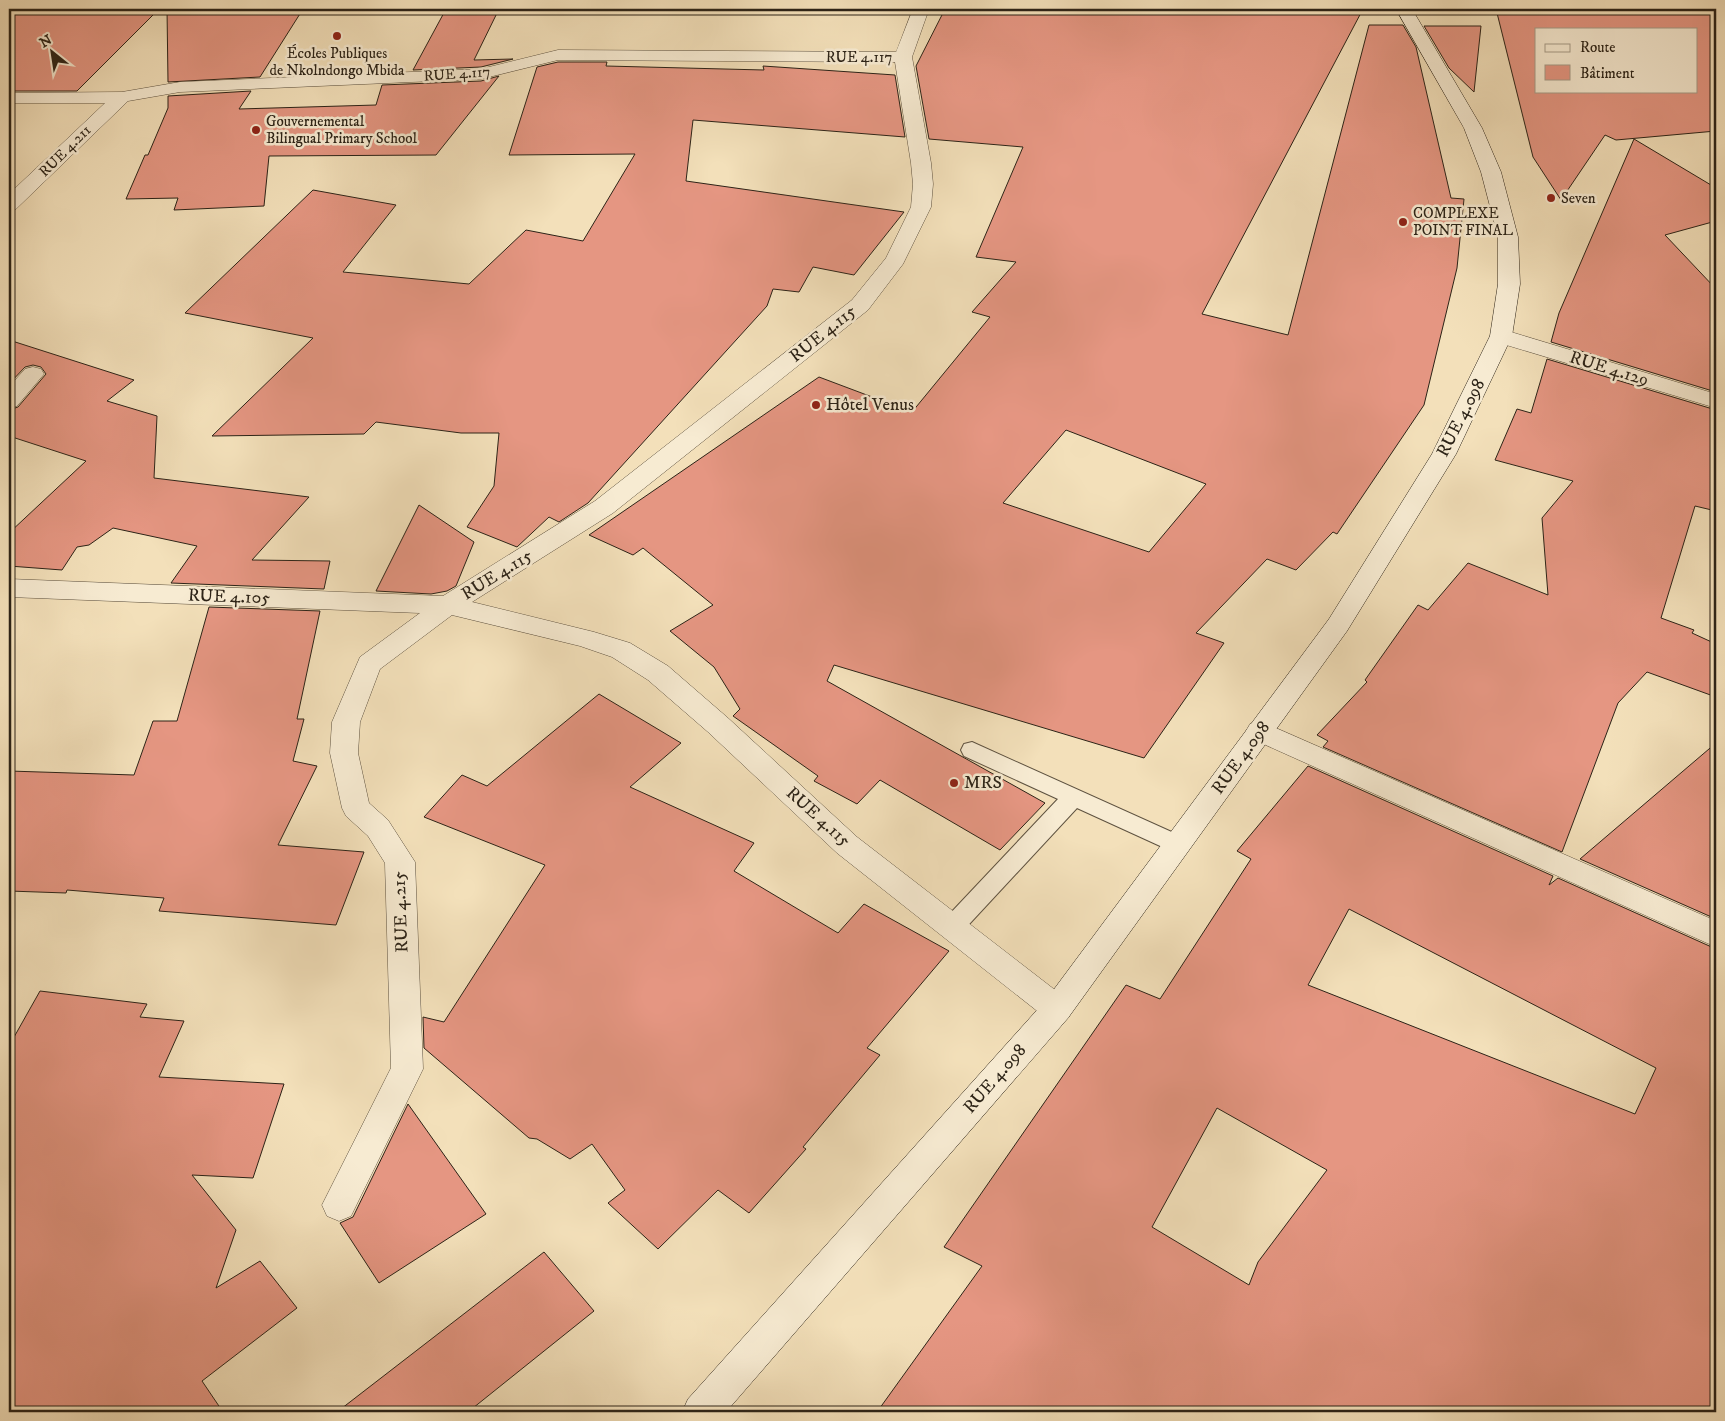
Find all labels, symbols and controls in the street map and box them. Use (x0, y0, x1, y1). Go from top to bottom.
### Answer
north arrow (28, 28, 78, 78)
legend (1535, 28, 1698, 92)
marker: Écoles Publiques de Nkolndongo Mbida (331, 30, 343, 42)
text: N (37, 31, 56, 52)
text: Route (1580, 38, 1615, 57)
place label: Écoles Publiques de Nkolndongo Mbida (270, 44, 405, 80)
street label: RUE 4.117 (826, 48, 892, 67)
street label: RUE 4.117 (423, 62, 491, 86)
text: Bâtiment (1580, 64, 1635, 83)
place label: Gouvernemental Bilingual Primary School (266, 112, 418, 148)
street label: RUE 4.211 (35, 121, 95, 181)
marker: Gouvernemental Bilingual Primary School (250, 124, 262, 136)
place label: Seven (1561, 189, 1596, 208)
marker: Seven (1545, 192, 1557, 204)
place label: COMPLEXE POINT FINAL (1413, 204, 1513, 240)
marker: COMPLEXE POINT FINAL (1397, 216, 1409, 228)
street label: RUE 4.115 (785, 300, 861, 368)
street label: RUE 4.129 (1567, 347, 1651, 391)
street label: RUE 4.098 (1432, 375, 1490, 461)
place label: Hôtel Venus (826, 394, 914, 416)
marker: Hôtel Venus (810, 399, 822, 411)
street label: RUE 4.115 (458, 545, 537, 605)
street label: RUE 4.105 (187, 585, 271, 609)
street label: RUE 4.098 (1207, 717, 1275, 799)
place label: MRS (964, 772, 1002, 794)
marker: MRS (948, 777, 960, 789)
street label: RUE 4.115 (781, 782, 855, 852)
street label: RUE 4.215 (389, 871, 413, 953)
street label: RUE 4.098 (959, 1040, 1031, 1118)

